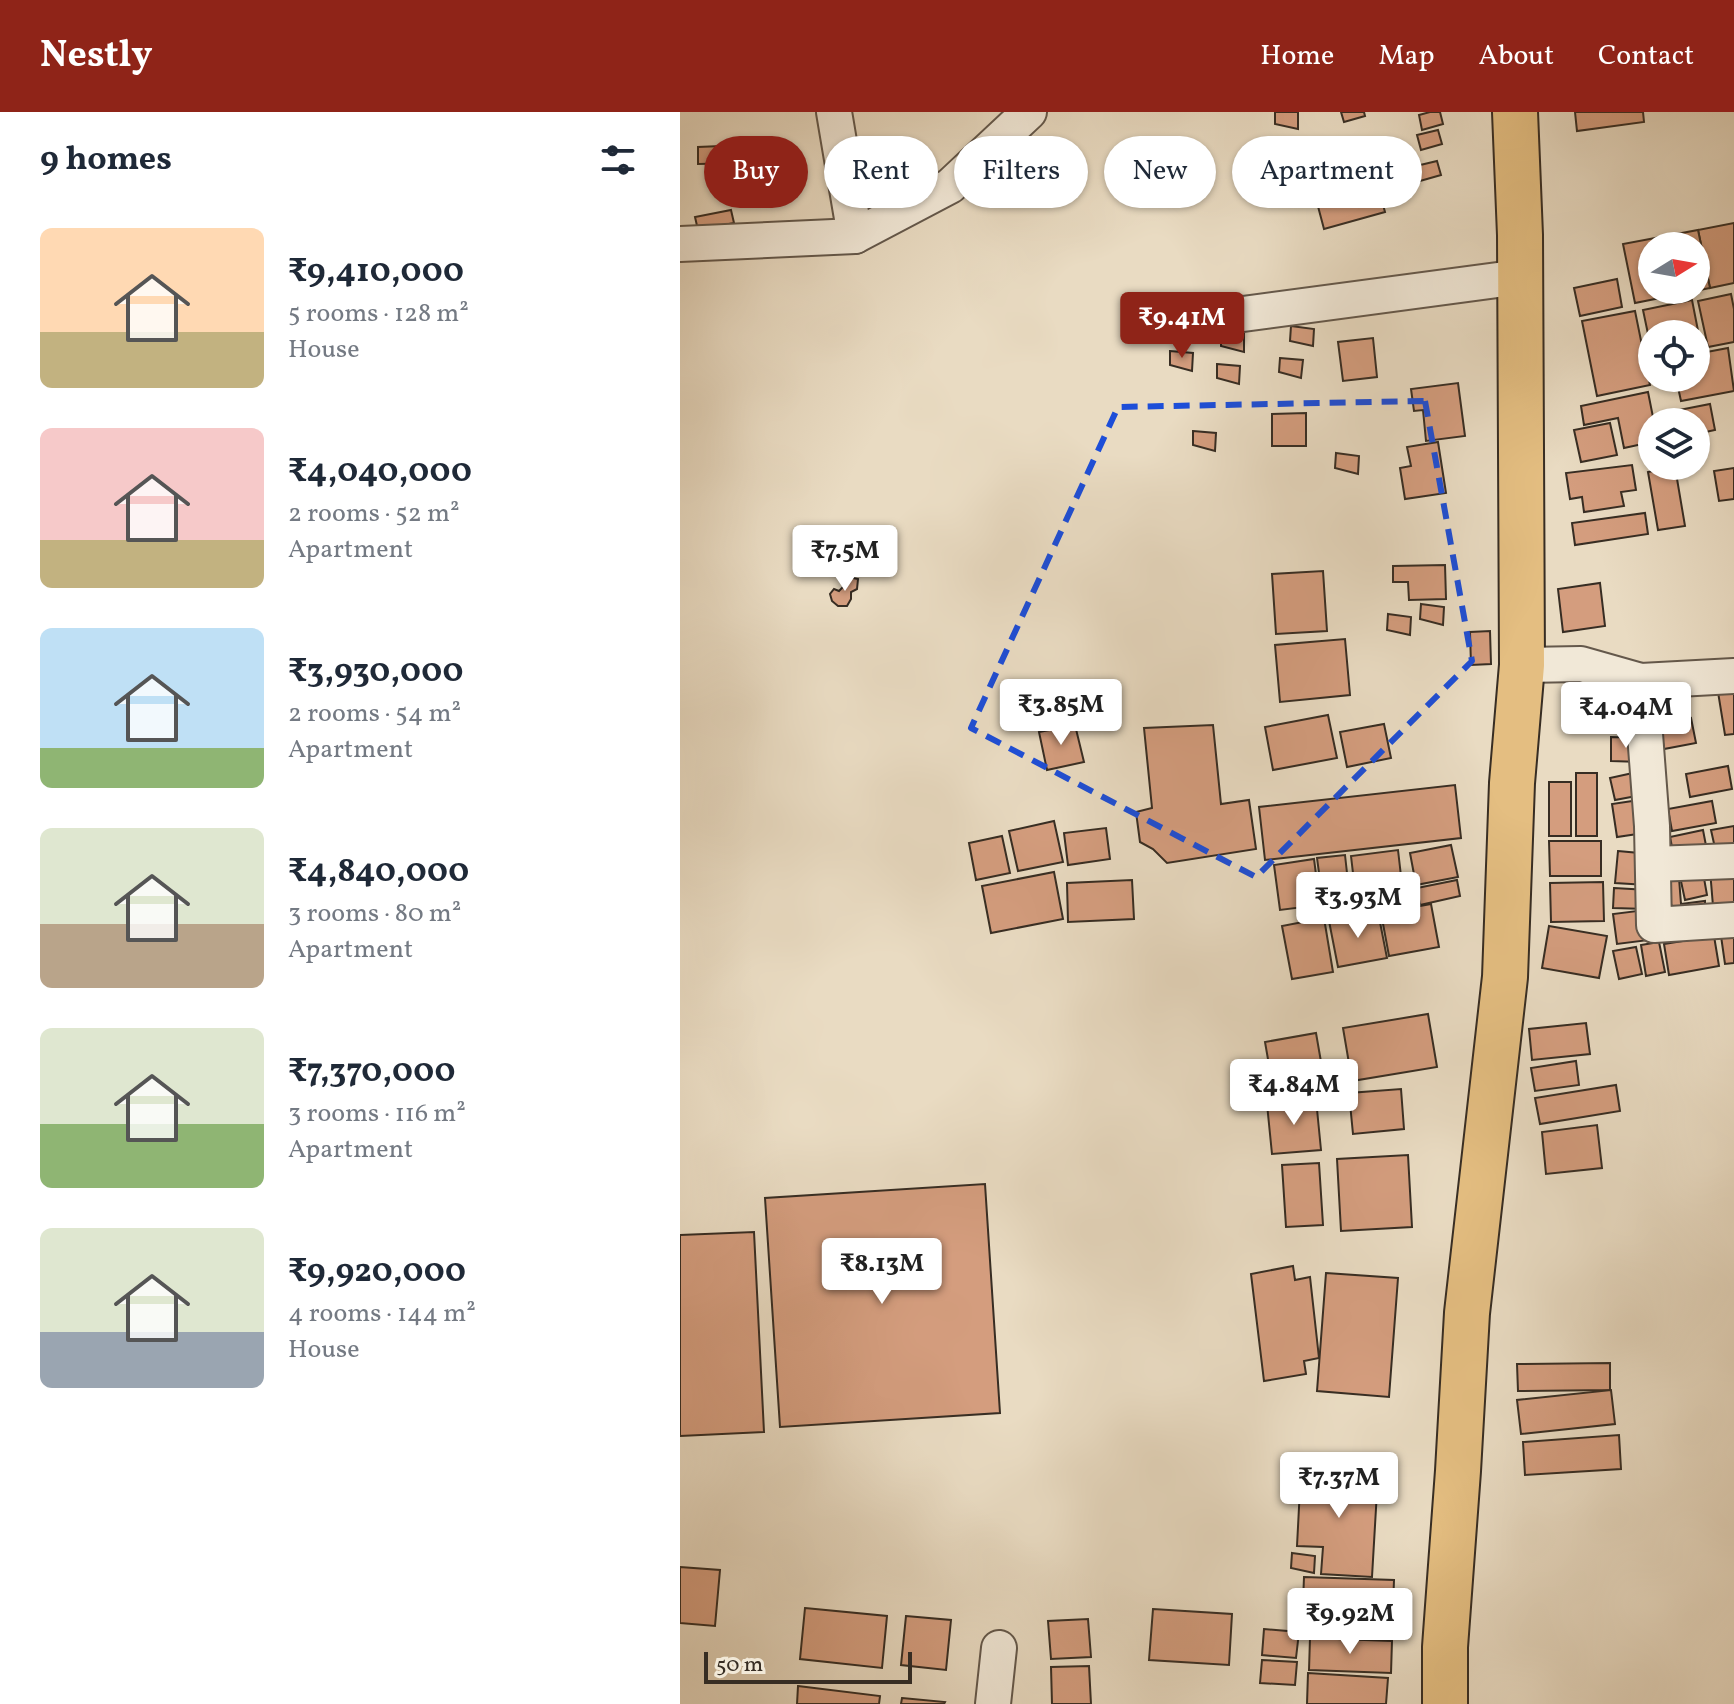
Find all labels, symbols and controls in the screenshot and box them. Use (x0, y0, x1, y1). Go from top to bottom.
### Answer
text: Nestly (40, 30, 153, 83)
text: Home (1260, 37, 1334, 76)
text: Map (1378, 37, 1434, 76)
text: About (1478, 37, 1554, 76)
text: Contact (1598, 37, 1694, 76)
chip: Buy (704, 136, 808, 208)
chip: Rent (824, 136, 938, 208)
chip: Filters (954, 136, 1088, 208)
chip: New (1104, 136, 1216, 208)
chip: Apartment (1232, 136, 1422, 208)
text: 9 homes (40, 137, 172, 184)
icon: filters (596, 138, 640, 182)
north arrow (1638, 232, 1710, 304)
map controls (1638, 232, 1710, 480)
text: ₹9,410,000 (288, 249, 464, 296)
icon: home (104, 260, 200, 356)
pin: ₹9.41M (1117, 292, 1247, 360)
text: 5 rooms · 128 m² (288, 296, 469, 332)
text: ₹9.41M (1138, 300, 1226, 336)
button: locate (1638, 320, 1710, 392)
text: House (288, 332, 360, 368)
button: layers (1638, 408, 1710, 480)
text: ₹4,040,000 (288, 449, 472, 496)
icon: home (104, 460, 200, 556)
text: 2 rooms · 52 m² (288, 496, 460, 532)
pin: ₹7.5M (789, 525, 901, 593)
text: Apartment (288, 532, 413, 568)
text: ₹7.5M (810, 533, 880, 569)
text: ₹3,930,000 (288, 649, 464, 696)
icon: home (104, 660, 200, 756)
pin: ₹3.85M (996, 679, 1126, 747)
pin: ₹4.04M (1561, 682, 1691, 750)
text: ₹3.85M (1018, 687, 1104, 723)
text: ₹4.04M (1579, 690, 1673, 726)
text: 2 rooms · 54 m² (288, 696, 461, 732)
text: Apartment (288, 732, 413, 768)
text: ₹4,840,000 (288, 849, 469, 896)
icon: home (104, 860, 200, 956)
pin: ₹3.93M (1293, 872, 1423, 940)
text: ₹3.93M (1314, 880, 1402, 916)
text: 3 rooms · 80 m² (288, 896, 461, 932)
text: Apartment (288, 932, 413, 968)
text: ₹7,370,000 (288, 1049, 456, 1096)
pin: ₹4.84M (1229, 1059, 1359, 1127)
icon: home (104, 1060, 200, 1156)
text: ₹4.84M (1248, 1067, 1340, 1103)
text: 3 rooms · 116 m² (288, 1096, 466, 1132)
text: Apartment (288, 1132, 413, 1168)
pin: ₹8.13M (817, 1238, 947, 1306)
text: ₹8.13M (840, 1246, 924, 1282)
text: ₹9,920,000 (288, 1249, 466, 1296)
icon: home (104, 1260, 200, 1356)
text: 4 rooms · 144 m² (288, 1296, 476, 1332)
text: House (288, 1332, 360, 1368)
pin: ₹7.37M (1274, 1452, 1404, 1520)
text: ₹7.37M (1298, 1460, 1380, 1496)
pin: ₹9.92M (1285, 1588, 1415, 1656)
text: ₹9.92M (1305, 1596, 1395, 1632)
scale bar (704, 1648, 912, 1684)
text: 50 m (716, 1650, 763, 1681)

